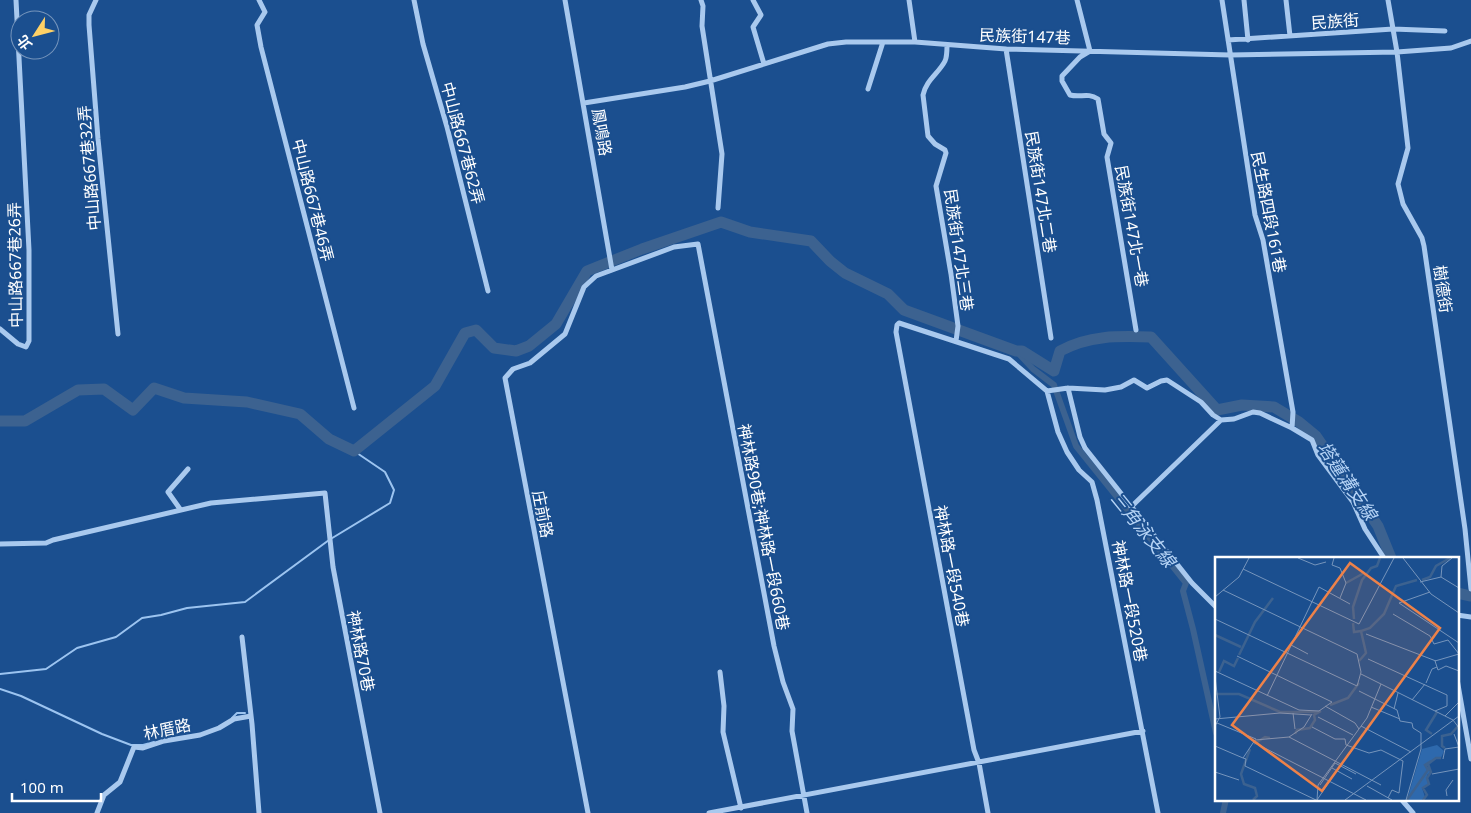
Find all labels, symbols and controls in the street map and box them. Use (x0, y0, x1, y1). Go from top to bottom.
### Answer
street label: 民族街 (1310, 8, 1360, 34)
north arrow (10, 10, 60, 60)
street label: 民族街147巷 (979, 23, 1071, 49)
text: 北 (12, 32, 36, 54)
street label: 中山路667巷62弄 (436, 79, 490, 207)
street label: 中山路667巷32弄 (73, 104, 105, 232)
street label: 鳳鳴路 (587, 106, 617, 158)
street label: 民族街147北二巷 (1020, 129, 1062, 255)
street label: 中山路667巷46弄 (287, 136, 339, 264)
street label: 民生路四段161巷 (1246, 149, 1292, 275)
street label: 民族街147北一巷 (1110, 163, 1154, 289)
street label: 民族街147北三巷 (940, 187, 978, 313)
street label: 中山路667巷26弄 (3, 202, 27, 328)
street label: 樹德街 (1429, 264, 1457, 314)
street label: 神林路90巷;神林路一段660巷 (733, 422, 795, 632)
water label: 塔蓮溝支線 (1313, 436, 1384, 526)
water label: 三角泳支線 (1106, 487, 1183, 573)
street label: 庄前路 (528, 488, 558, 540)
street label: 神林路一段540巷 (929, 503, 975, 629)
street label: 神林路一段520巷 (1107, 538, 1153, 664)
inset map (1215, 557, 1458, 800)
street label: 神林路70巷 (342, 609, 380, 693)
street label: 林厝路 (141, 713, 193, 745)
scale bar (12, 770, 101, 802)
text: 100 m (20, 777, 64, 797)

